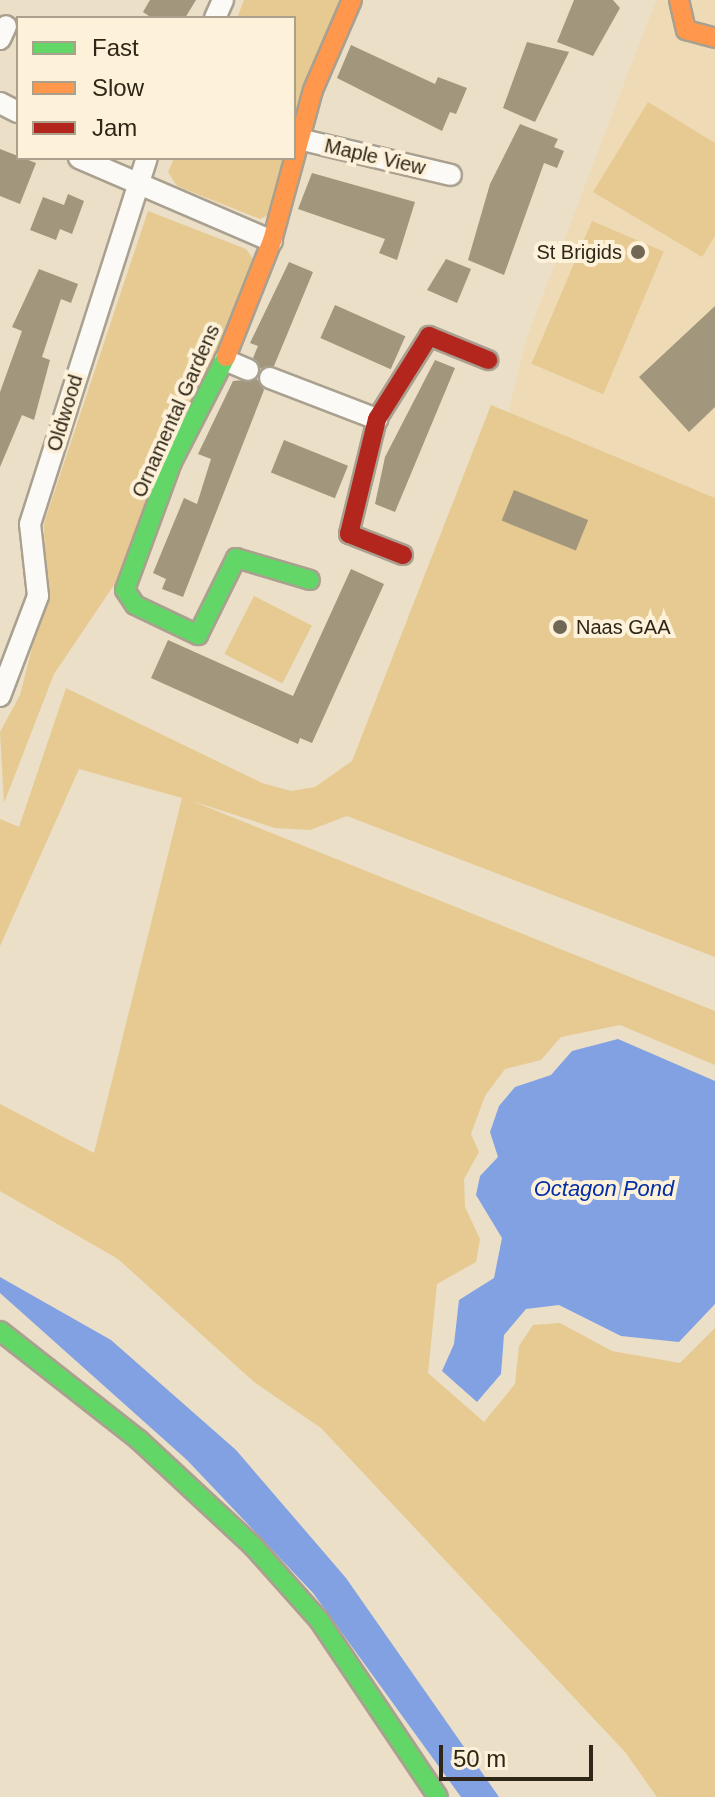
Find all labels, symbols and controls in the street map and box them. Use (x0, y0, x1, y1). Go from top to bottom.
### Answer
legend (16, 16, 296, 160)
text: Fast (92, 34, 139, 61)
text: Slow (92, 74, 144, 101)
text: Jam (92, 114, 137, 141)
street label: Maple View (322, 134, 428, 180)
place label: St Brigids (536, 240, 622, 264)
marker: St Brigids (629, 243, 647, 261)
street label: Ornamental Gardens (127, 321, 225, 501)
street label: Oldwood (42, 372, 88, 454)
place label: Naas GAA (576, 615, 670, 639)
marker: Naas GAA (551, 618, 569, 636)
water label: Octagon Pond (534, 1176, 674, 1202)
scale bar (443, 1729, 597, 1779)
text: 50 m (453, 1745, 506, 1772)

